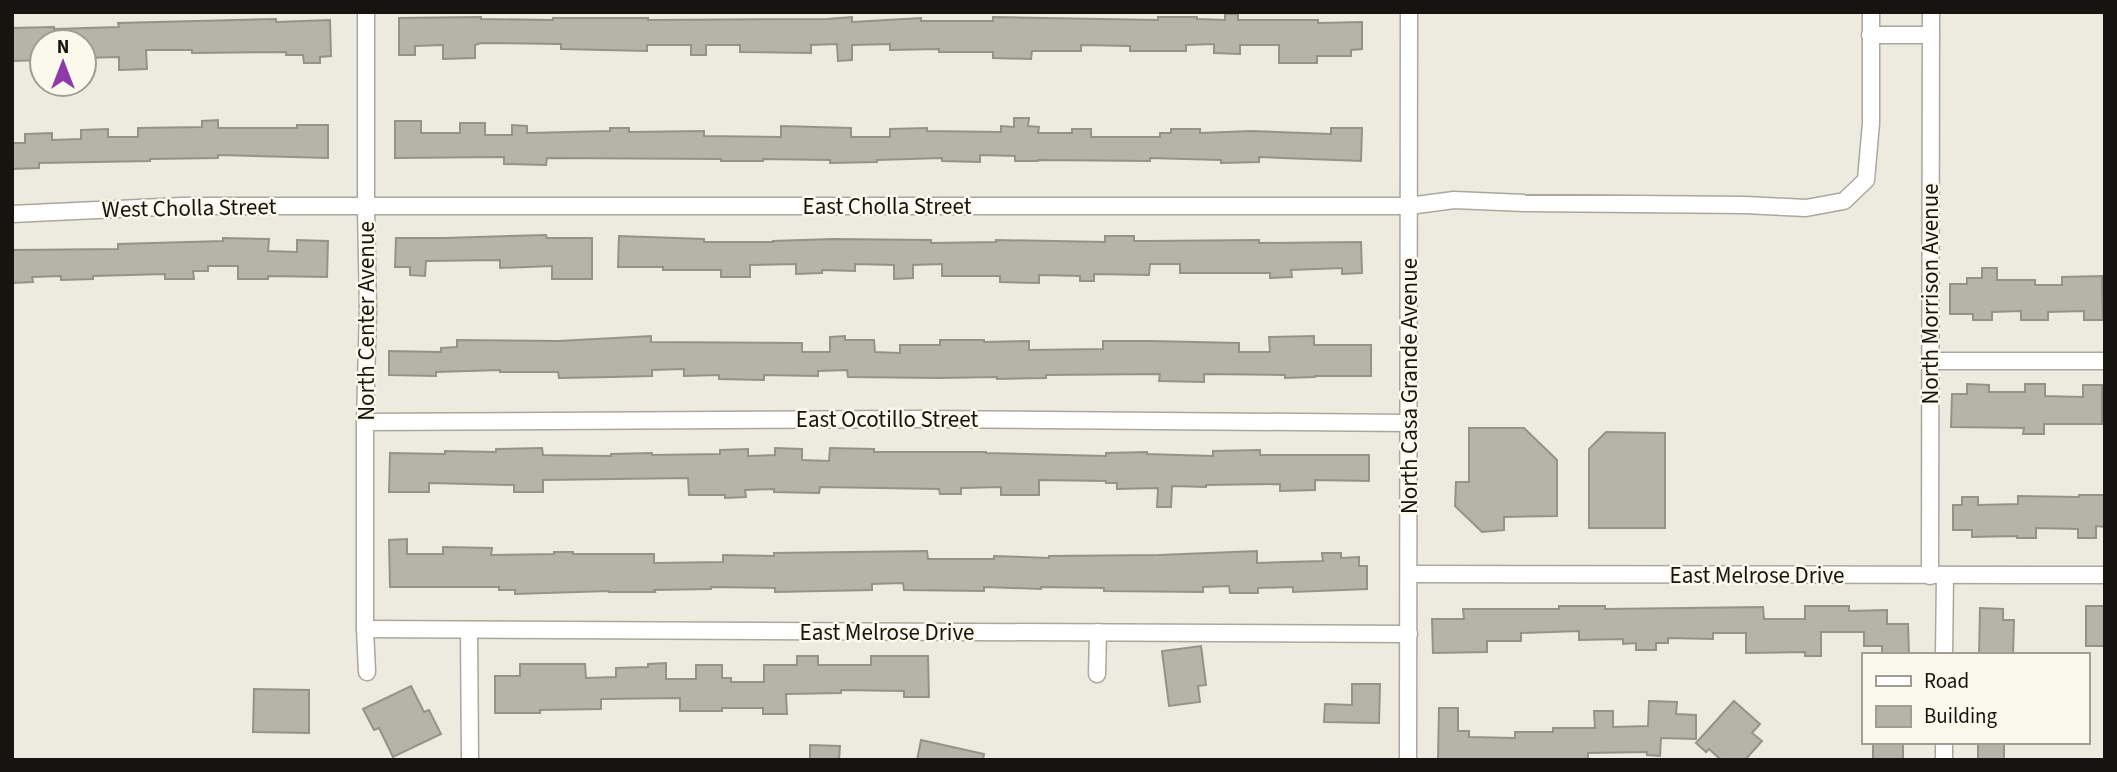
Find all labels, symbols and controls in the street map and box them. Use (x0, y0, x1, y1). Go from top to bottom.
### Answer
north arrow (28, 28, 98, 98)
text: N (57, 34, 69, 61)
street label: North Morrison Avenue (1914, 183, 1947, 405)
street label: West Cholla Street (101, 190, 277, 226)
street label: East Cholla Street (803, 190, 972, 223)
street label: North Center Avenue (350, 221, 383, 421)
street label: North Casa Grande Avenue (1393, 258, 1426, 514)
street label: East Ocotillo Street (796, 403, 978, 436)
street label: East Melrose Drive (1670, 559, 1844, 592)
street label: East Melrose Drive (800, 616, 974, 649)
legend (1862, 653, 2089, 744)
text: Road (1924, 666, 1969, 696)
text: Building (1924, 701, 1998, 731)

